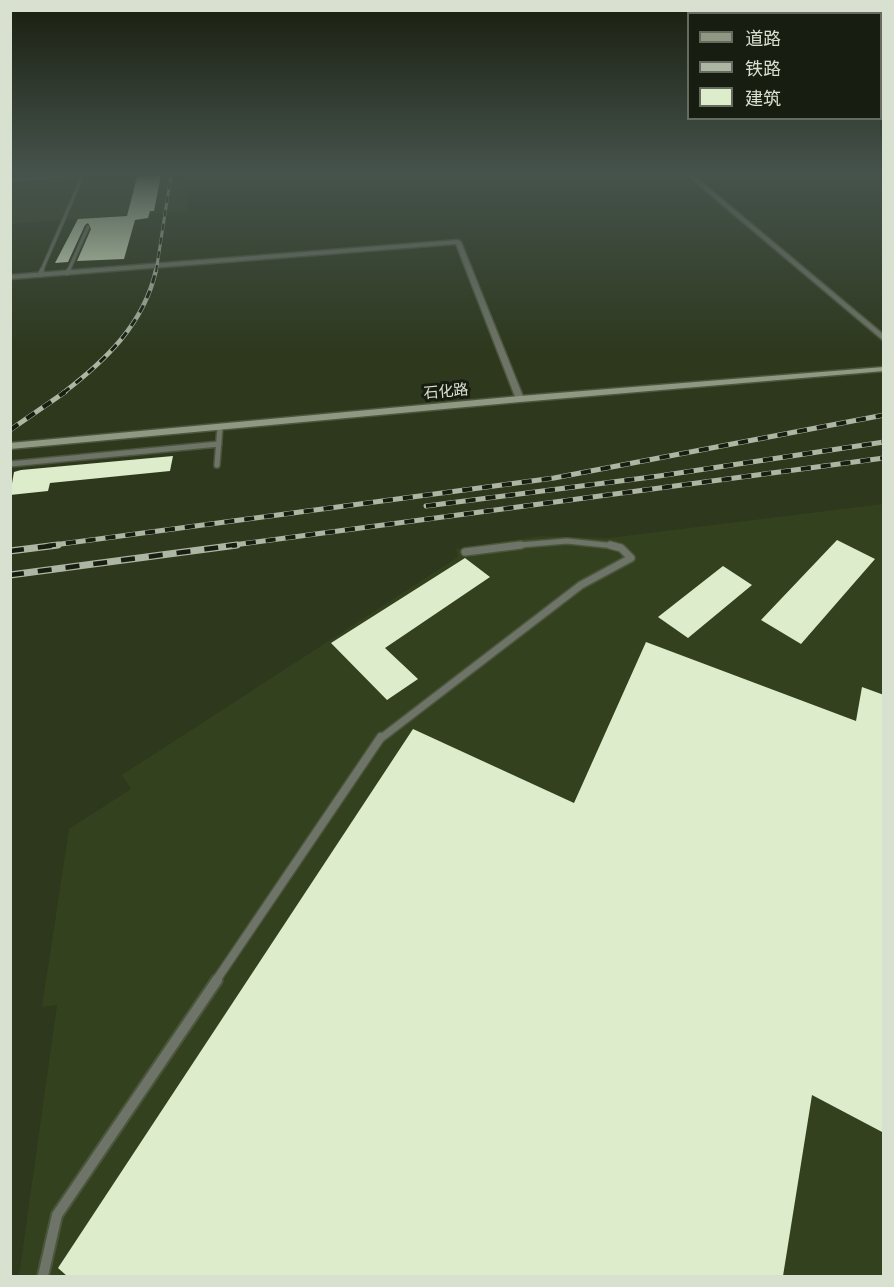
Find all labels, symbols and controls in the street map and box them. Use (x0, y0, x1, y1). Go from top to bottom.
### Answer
legend (687, 12, 882, 120)
text: 道路 (745, 26, 781, 50)
text: 铁路 (745, 56, 781, 80)
text: 建筑 (745, 86, 781, 110)
street label: 石化路 (423, 381, 469, 403)

